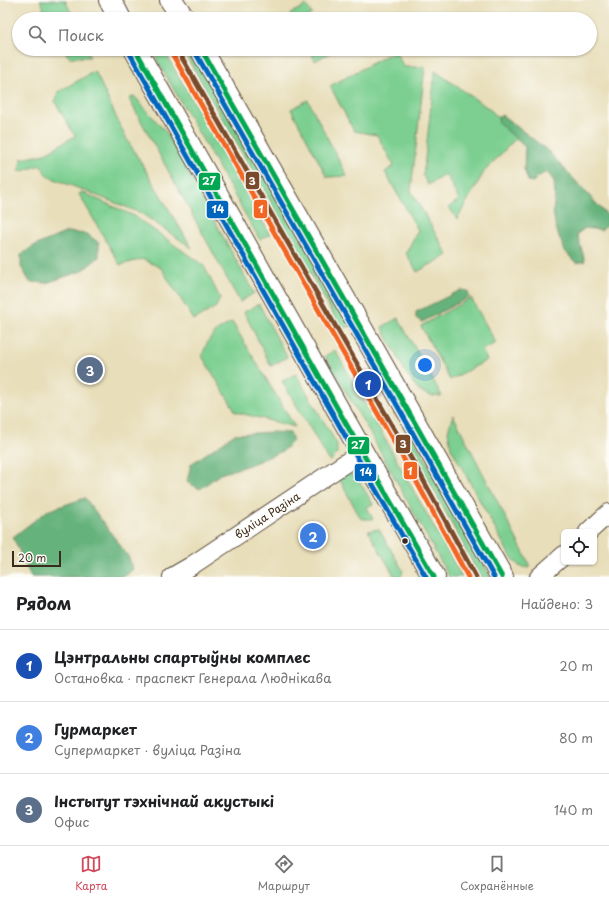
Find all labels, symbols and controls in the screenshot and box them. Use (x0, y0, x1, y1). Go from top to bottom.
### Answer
search box (12, 12, 597, 56)
icon: search (26, 23, 48, 45)
text: Поиск (58, 23, 104, 46)
line badge: 3 (245, 171, 260, 190)
line badge: 27 (198, 172, 221, 191)
text: 27 (202, 172, 217, 189)
text: 3 (248, 172, 256, 189)
line badge: 1 (253, 199, 268, 219)
line badge: 14 (206, 200, 229, 219)
text: 14 (212, 200, 225, 217)
text: 1 (258, 200, 264, 217)
pin: 3 (77, 355, 103, 385)
your location (415, 355, 435, 375)
pin: 1 (355, 369, 381, 399)
line badge: 3 (395, 434, 411, 454)
text: 3 (399, 435, 407, 452)
line badge: 27 (347, 436, 370, 455)
text: 27 (351, 436, 366, 453)
line badge: 1 (403, 461, 418, 480)
text: 1 (407, 462, 413, 479)
line badge: 14 (354, 463, 377, 482)
text: 14 (360, 463, 373, 480)
street label: вуліца Разіна (231, 487, 303, 543)
pin: 2 (300, 521, 326, 551)
map controls (561, 529, 597, 565)
button: locate (561, 529, 597, 565)
unlabelled marker (400, 536, 410, 546)
scale bar (12, 549, 61, 568)
text: 20 m (18, 549, 46, 566)
text: Рядом (16, 590, 71, 616)
text: Найдено: 3 (521, 594, 593, 613)
text: Цэнтральны спартыўны комплес (54, 645, 310, 668)
text: 1 (26, 656, 32, 675)
text: 20 m (559, 656, 593, 675)
text: Остановка · праспект Генерала Люднікава (54, 668, 331, 687)
text: Гурмаркет (54, 717, 137, 740)
text: 2 (24, 728, 34, 747)
text: 80 m (559, 728, 593, 747)
text: Супермаркет · вуліца Разіна (54, 740, 241, 759)
text: Інстытут тэхнічнай акустыкі (54, 789, 274, 812)
text: 3 (25, 800, 33, 819)
text: 140 m (554, 800, 593, 819)
text: Офис (54, 812, 89, 831)
tab: Карта (75, 853, 107, 894)
tab: Маршрут (258, 853, 310, 894)
tab: Сохранённые (460, 853, 534, 894)

